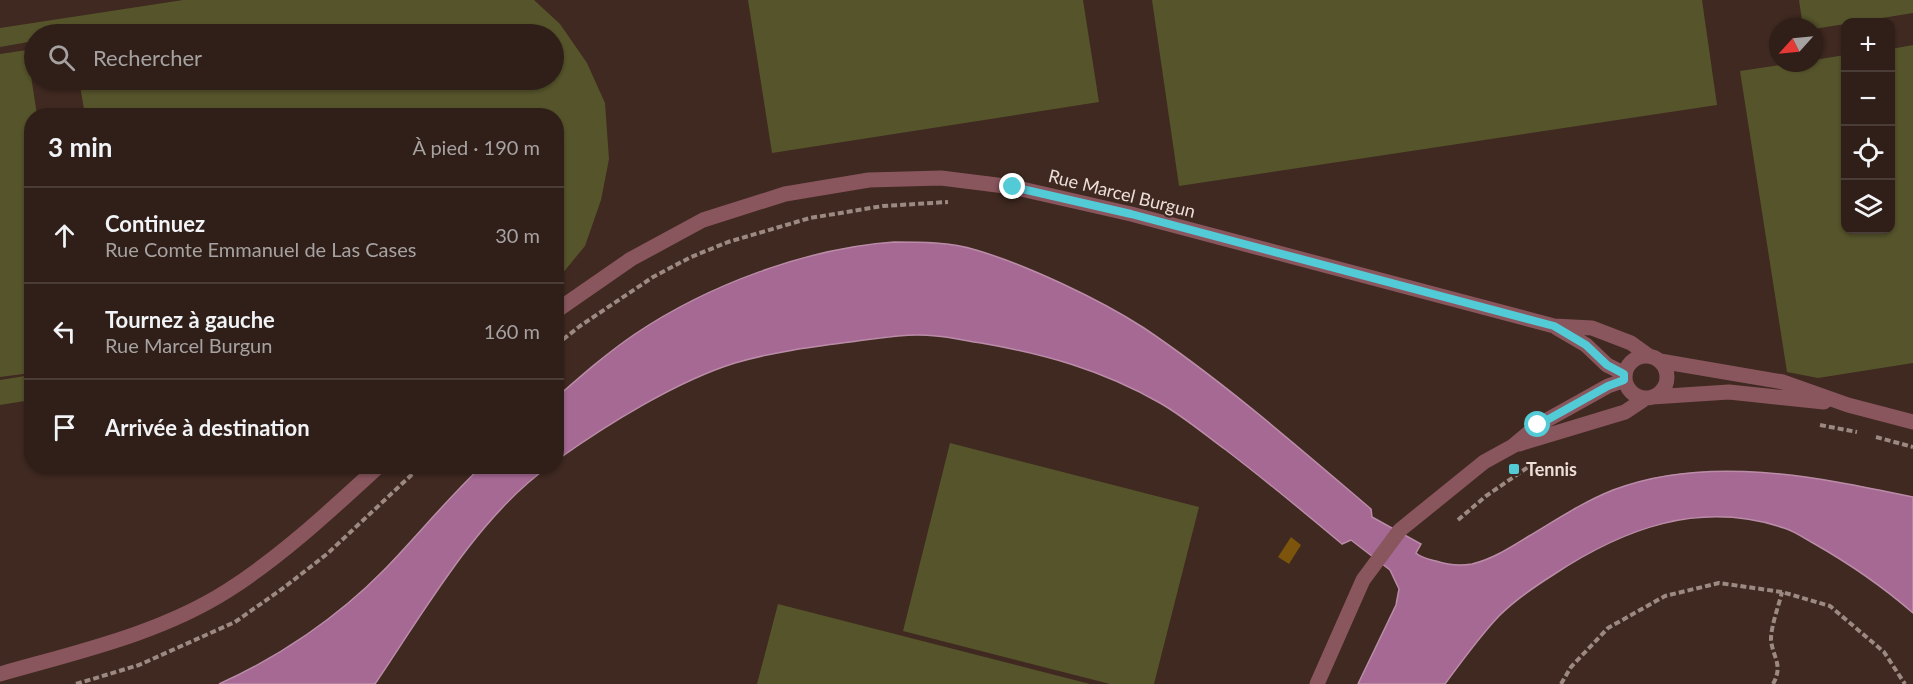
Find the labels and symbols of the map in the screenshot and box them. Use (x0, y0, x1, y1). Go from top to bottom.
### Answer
north arrow (1769, 18, 1823, 72)
street label: Rue Marcel Burgun (1046, 164, 1198, 222)
route end (999, 173, 1025, 199)
route start (1524, 411, 1550, 437)
place label: Tennis (1526, 458, 1577, 480)
marker: Tennis (1507, 462, 1521, 476)

